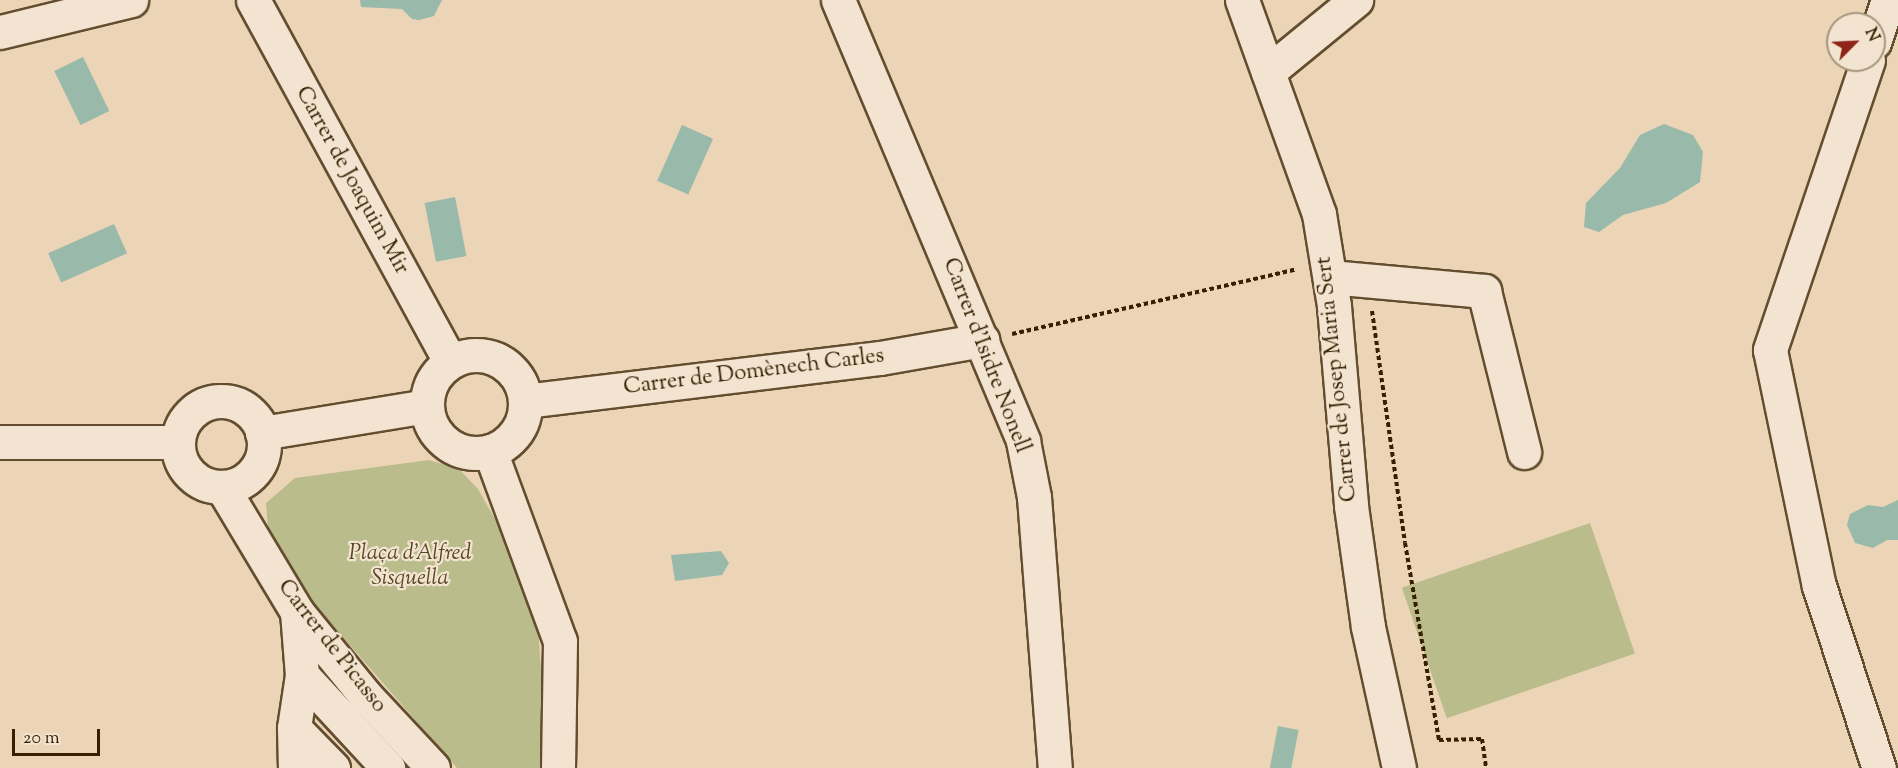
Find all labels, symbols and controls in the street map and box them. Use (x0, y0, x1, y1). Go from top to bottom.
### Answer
north arrow (1826, 12, 1886, 72)
text: N (1858, 25, 1884, 46)
street label: Carrer de Joaquim Mir (288, 82, 414, 280)
street label: Carrer d'Isidre Nonell (936, 255, 1034, 457)
street label: Carrer de Josep Maria Sert (1312, 255, 1364, 503)
street label: Carrer de Domènech Carles (622, 344, 886, 402)
park label: Plaça d'Alfred Sisquella (349, 541, 471, 592)
street label: Carrer de Picasso (271, 575, 391, 719)
scale bar (15, 717, 104, 755)
text: 20 m (23, 726, 60, 752)

